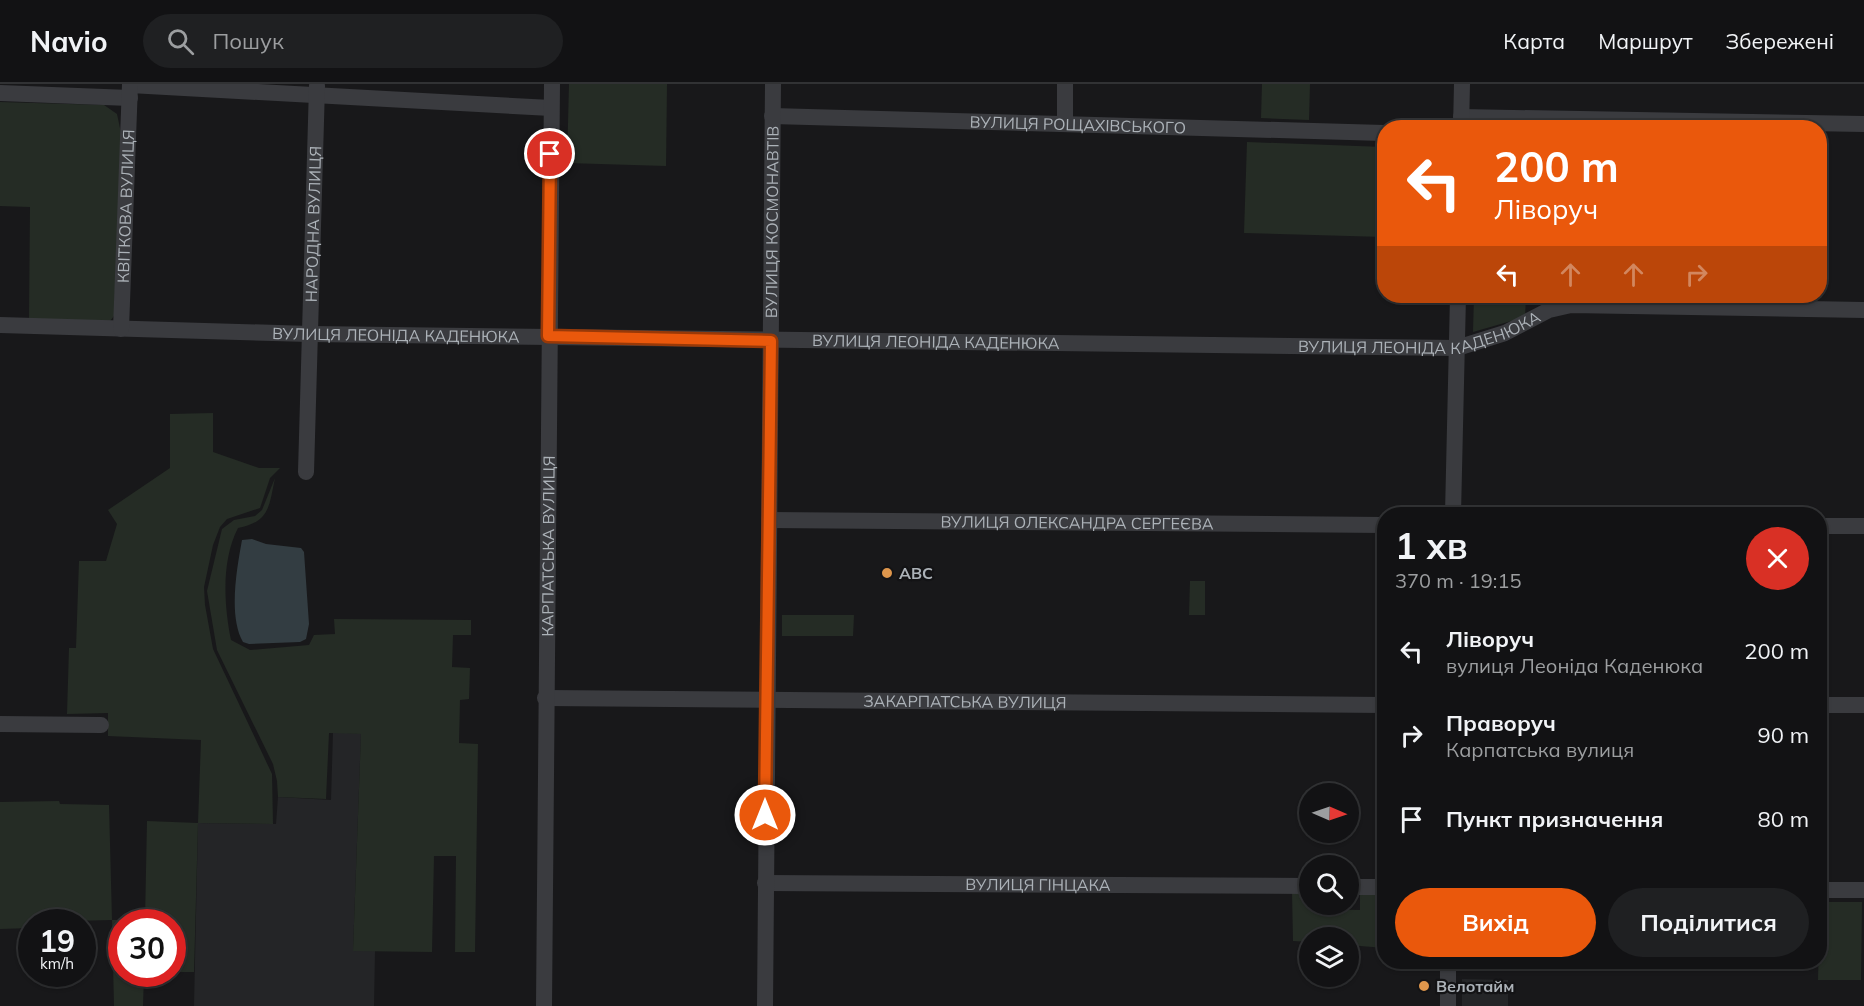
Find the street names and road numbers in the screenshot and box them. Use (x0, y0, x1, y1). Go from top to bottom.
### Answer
street label: ВУЛИЦЯ РОЩАХІВСЬКОГО (969, 111, 1186, 137)
street label: ВУЛИЦЯ КОСМОНАВТІВ (761, 126, 783, 318)
street label: КВІТКОВА ВУЛИЦЯ (113, 129, 138, 283)
street label: НАРОДНА ВУЛИЦЯ (301, 146, 325, 303)
street label: ВУЛИЦЯ ЛЕОНІДА КАДЕНЮКА (1298, 306, 1544, 358)
street label: ВУЛИЦЯ ЛЕОНІДА КАДЕНЮКА (272, 323, 520, 347)
street label: ВУЛИЦЯ ЛЕОНІДА КАДЕНЮКА (812, 330, 1060, 353)
street label: КАРПАТСЬКА ВУЛИЦЯ (537, 455, 559, 637)
street label: ВУЛИЦЯ ОЛЕКСАНДРА СЕРГЕЄВА (940, 511, 1214, 534)
street label: ЗАКАРПАТСЬКА ВУЛИЦЯ (863, 691, 1067, 712)
street label: ВУЛИЦЯ ГІНЦАКА (965, 874, 1111, 895)

